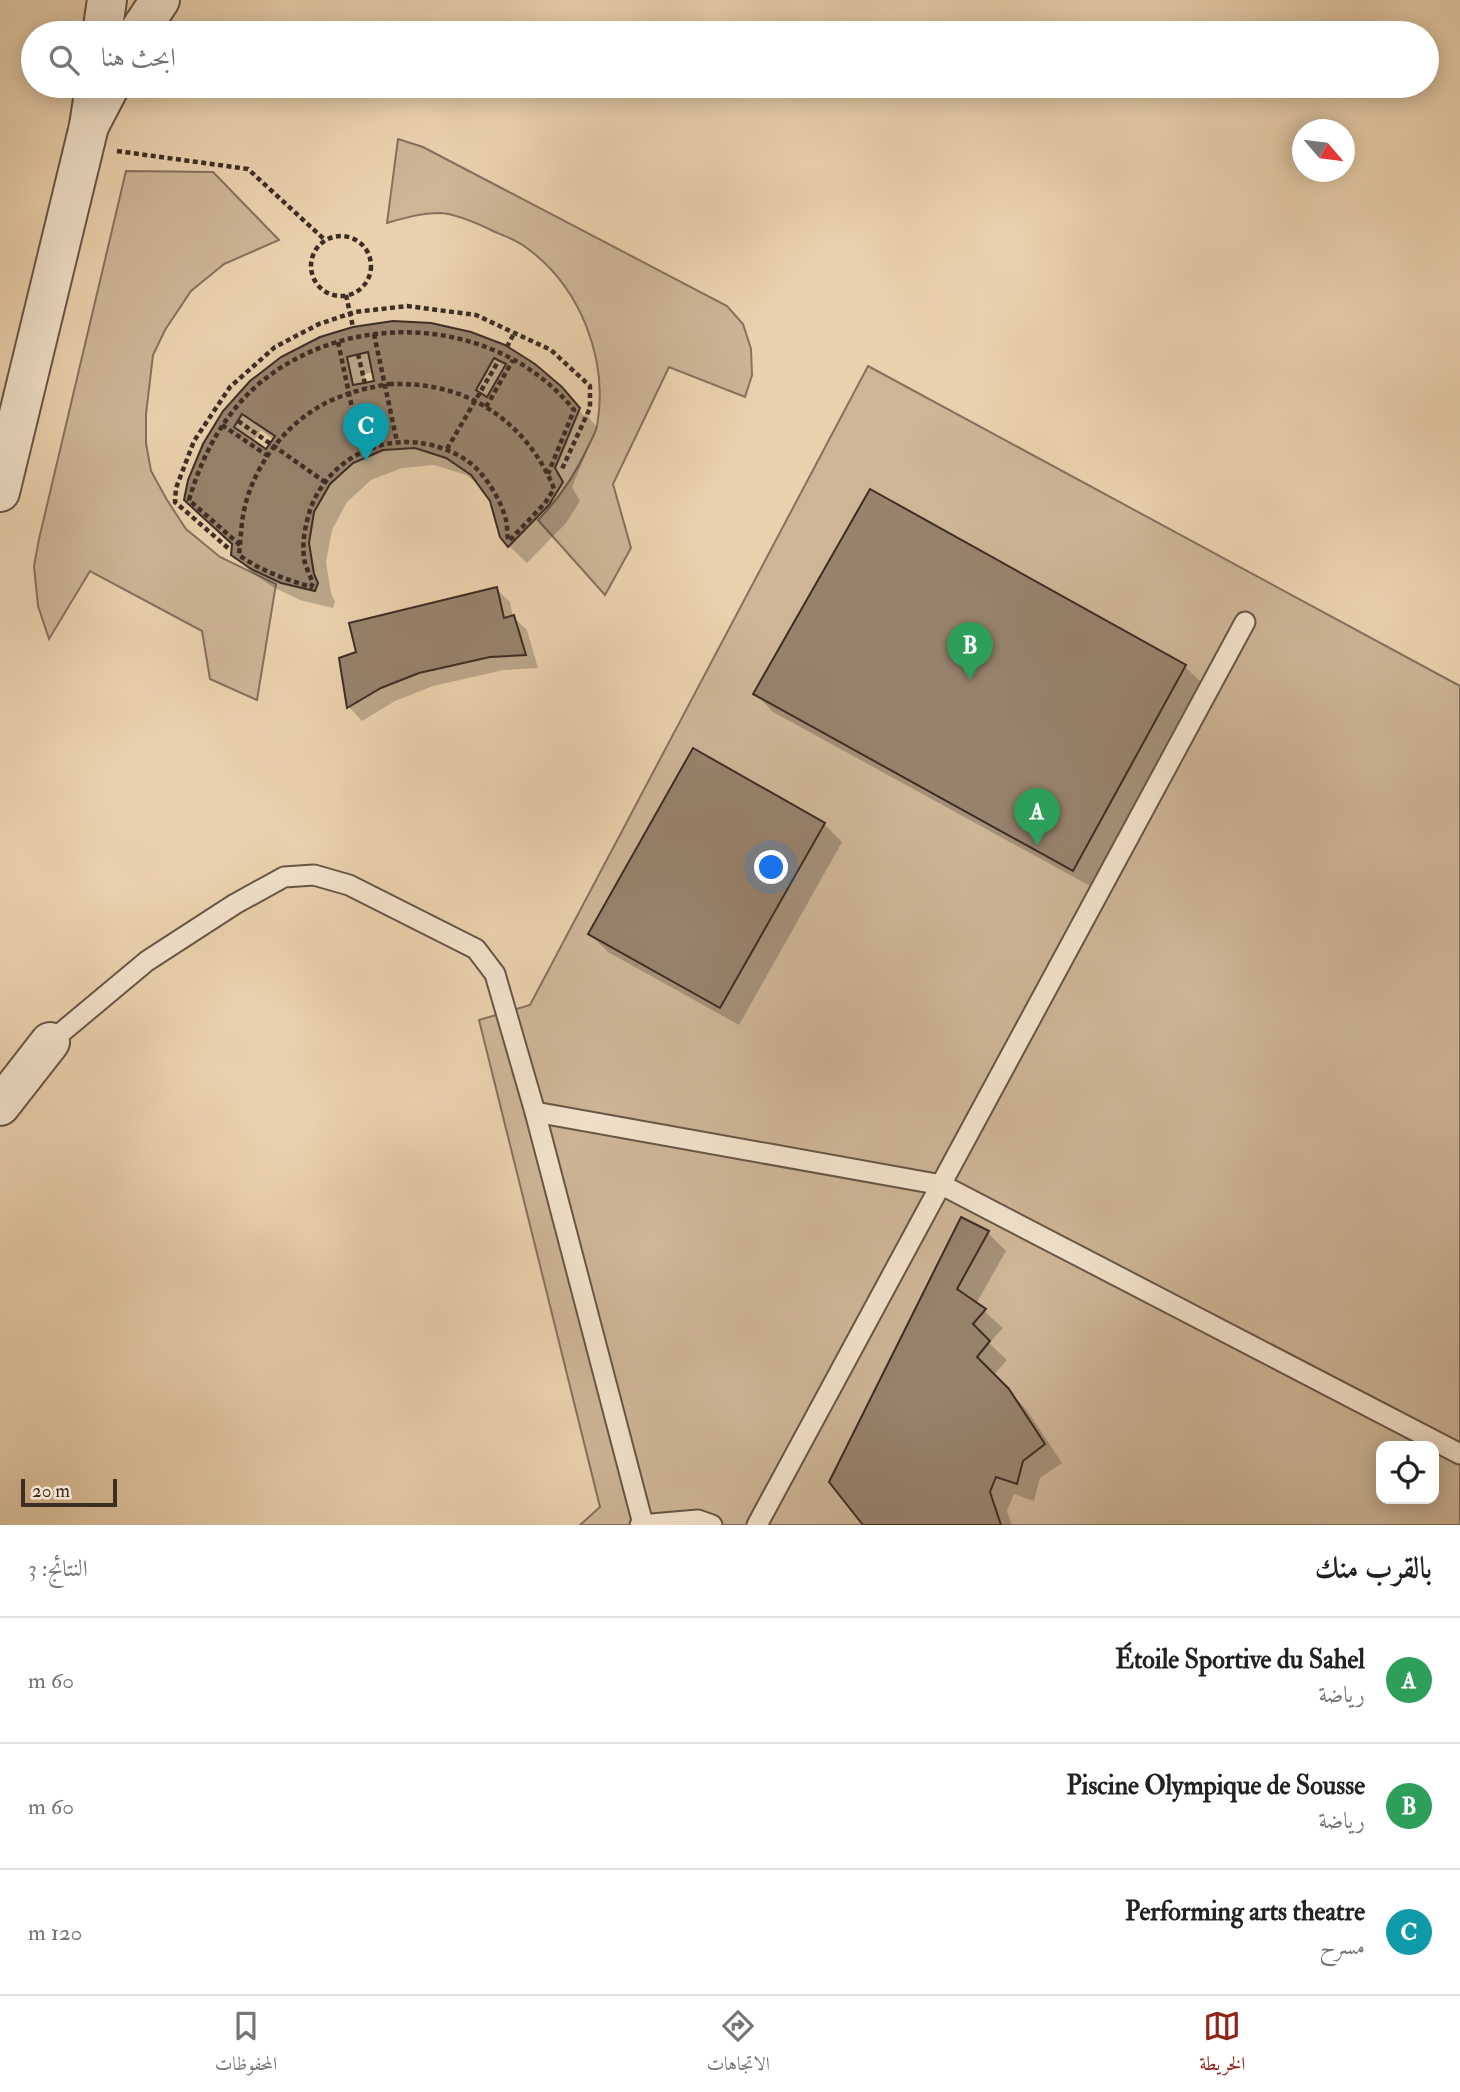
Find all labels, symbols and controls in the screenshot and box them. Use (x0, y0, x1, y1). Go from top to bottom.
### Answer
search box (21, 21, 1439, 98)
icon: search (45, 41, 83, 79)
text: ابحث هنا (101, 42, 176, 74)
north arrow (1292, 119, 1355, 182)
pin: C (343, 403, 389, 461)
pin: B (947, 622, 993, 680)
pin: A (1014, 788, 1060, 846)
your location (754, 850, 788, 884)
map controls (1376, 1441, 1439, 1504)
button: locate (1376, 1441, 1439, 1504)
scale bar (21, 1476, 117, 1508)
text: 20 m (32, 1479, 70, 1503)
text: بالقرب منك (1315, 1550, 1432, 1587)
text: النتائج: 3 (28, 1554, 88, 1583)
text: Étoile Sportive du Sahel (1115, 1644, 1365, 1676)
text: 60 m (28, 1666, 74, 1695)
text: A (1402, 1666, 1416, 1695)
text: رياضة (1319, 1680, 1365, 1709)
text: Piscine Olympique de Sousse (1066, 1770, 1365, 1802)
text: 60 m (28, 1792, 74, 1821)
text: B (1401, 1792, 1417, 1821)
text: رياضة (1319, 1806, 1365, 1835)
text: Performing arts theatre (1125, 1896, 1365, 1928)
text: 120 m (28, 1918, 82, 1947)
text: C (1401, 1918, 1417, 1947)
text: مسرح (1319, 1932, 1365, 1961)
tab: المحفوظات (215, 2007, 277, 2082)
tab: الاتجاهات (706, 2007, 770, 2082)
tab: الخريطة (1199, 2007, 1245, 2082)

